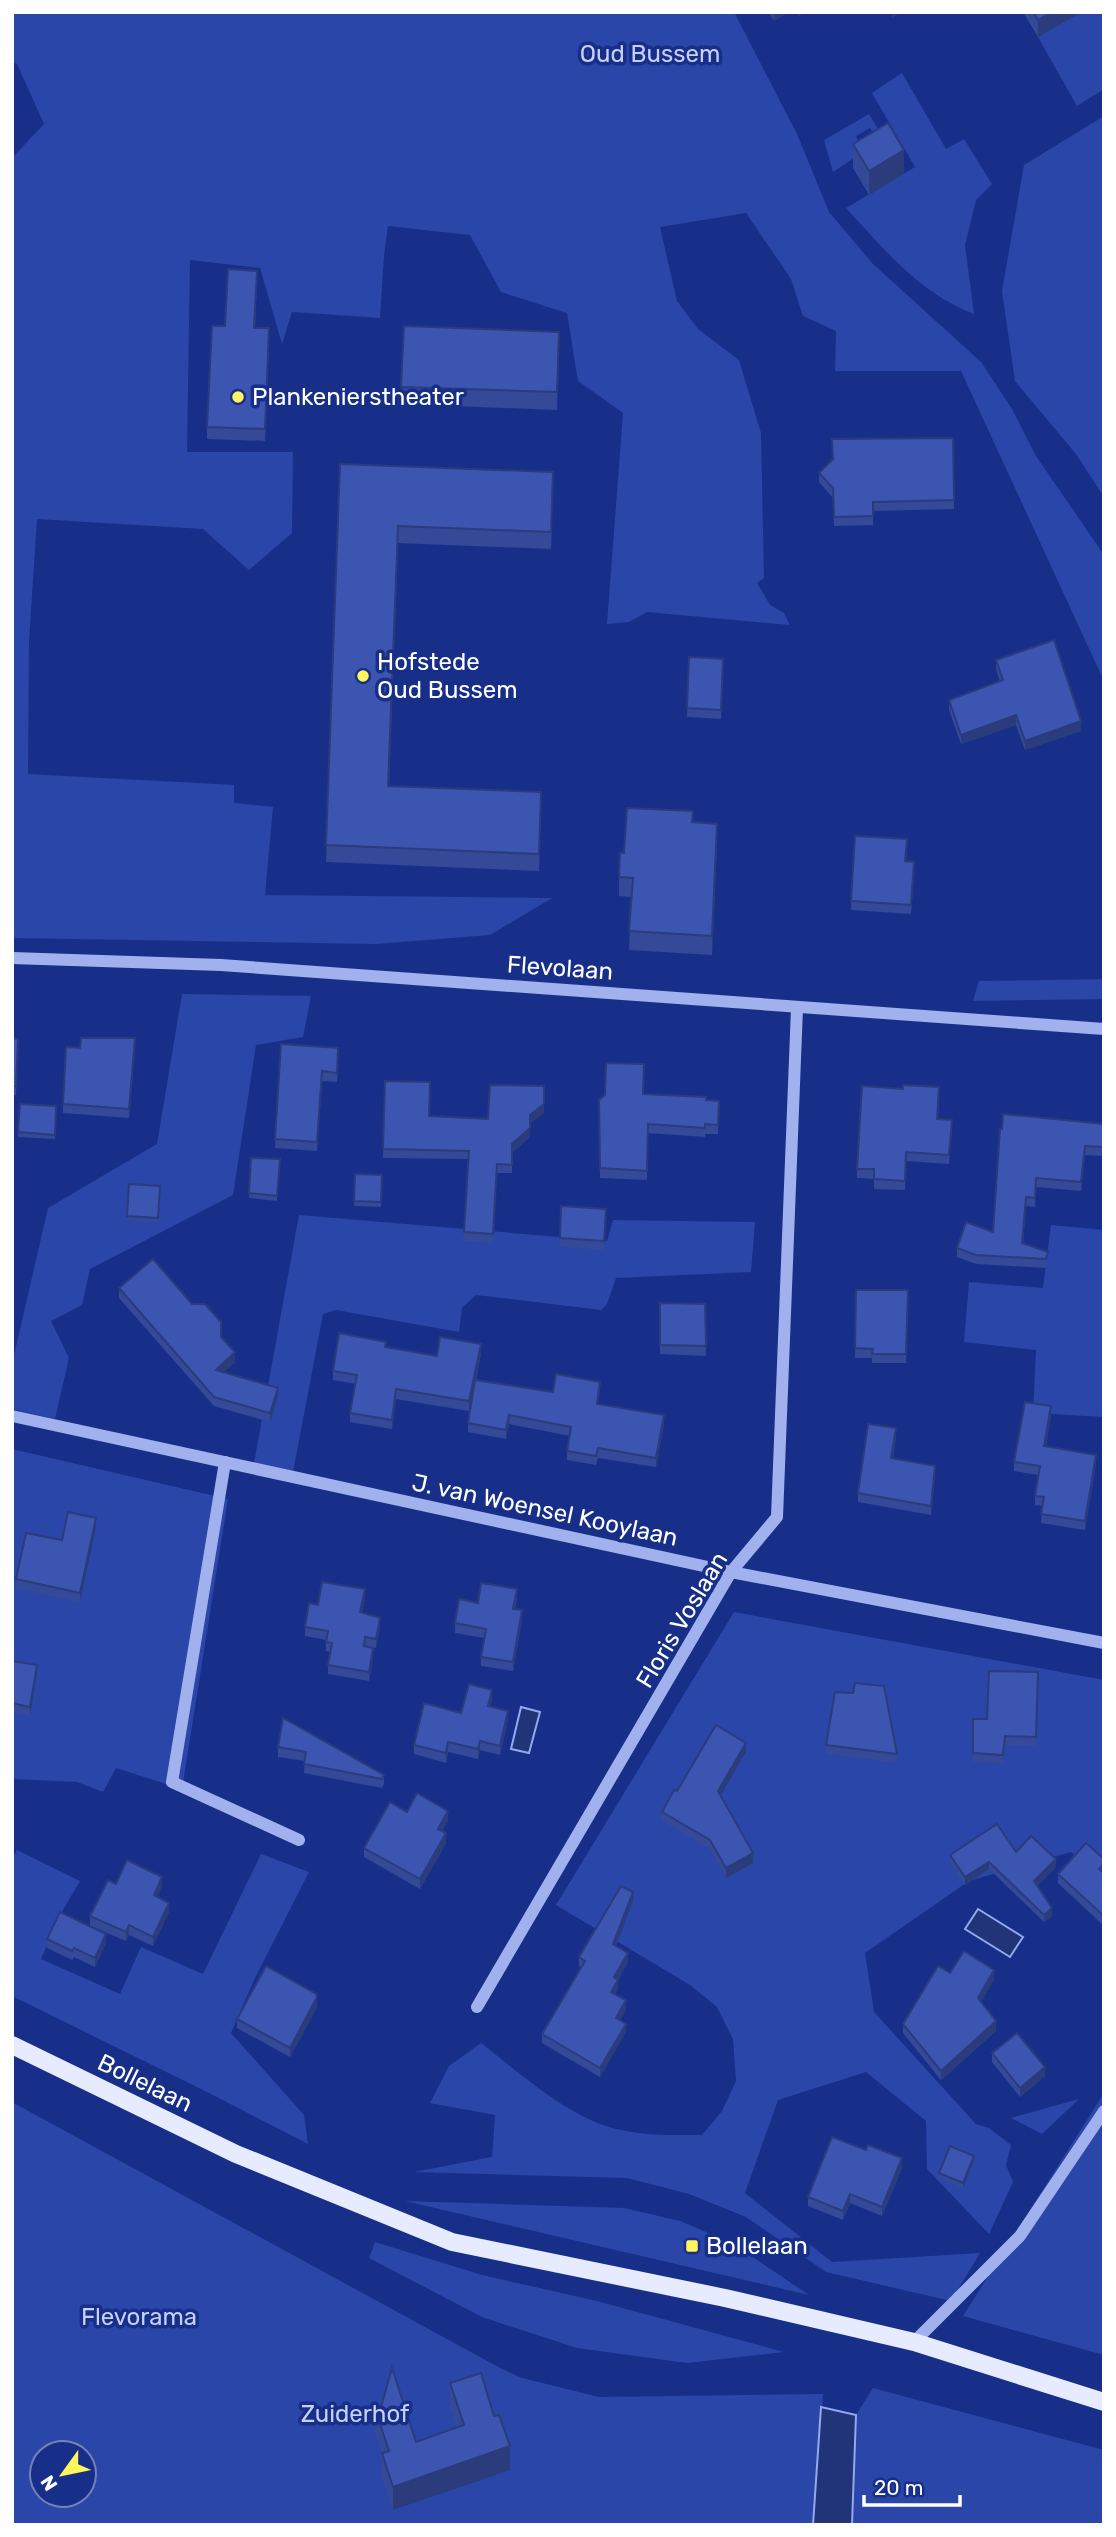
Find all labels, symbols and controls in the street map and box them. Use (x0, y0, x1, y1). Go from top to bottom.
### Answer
park label: Oud Bussem (580, 40, 720, 68)
place label: Plankenierstheater (252, 383, 464, 411)
marker: Plankenierstheater (230, 389, 246, 405)
place label: Hofstede Oud Bussem (377, 648, 518, 704)
marker: Hofstede Oud Bussem (355, 668, 371, 684)
street label: Flevolaan (506, 950, 614, 986)
street label: J. van Woensel Kooylaan (410, 1468, 680, 1552)
street label: Floris Voslaan (630, 1547, 734, 1693)
street label: Bollelaan (93, 2048, 197, 2118)
place label: Bollelaan (706, 2232, 808, 2260)
marker: Bollelaan (684, 2238, 700, 2254)
park label: Flevorama (81, 2303, 197, 2331)
park label: Zuiderhof (301, 2400, 410, 2428)
north arrow (28, 2439, 98, 2509)
scale bar (864, 2464, 960, 2508)
text: N (36, 2471, 63, 2495)
text: 20 m (874, 2475, 923, 2500)

